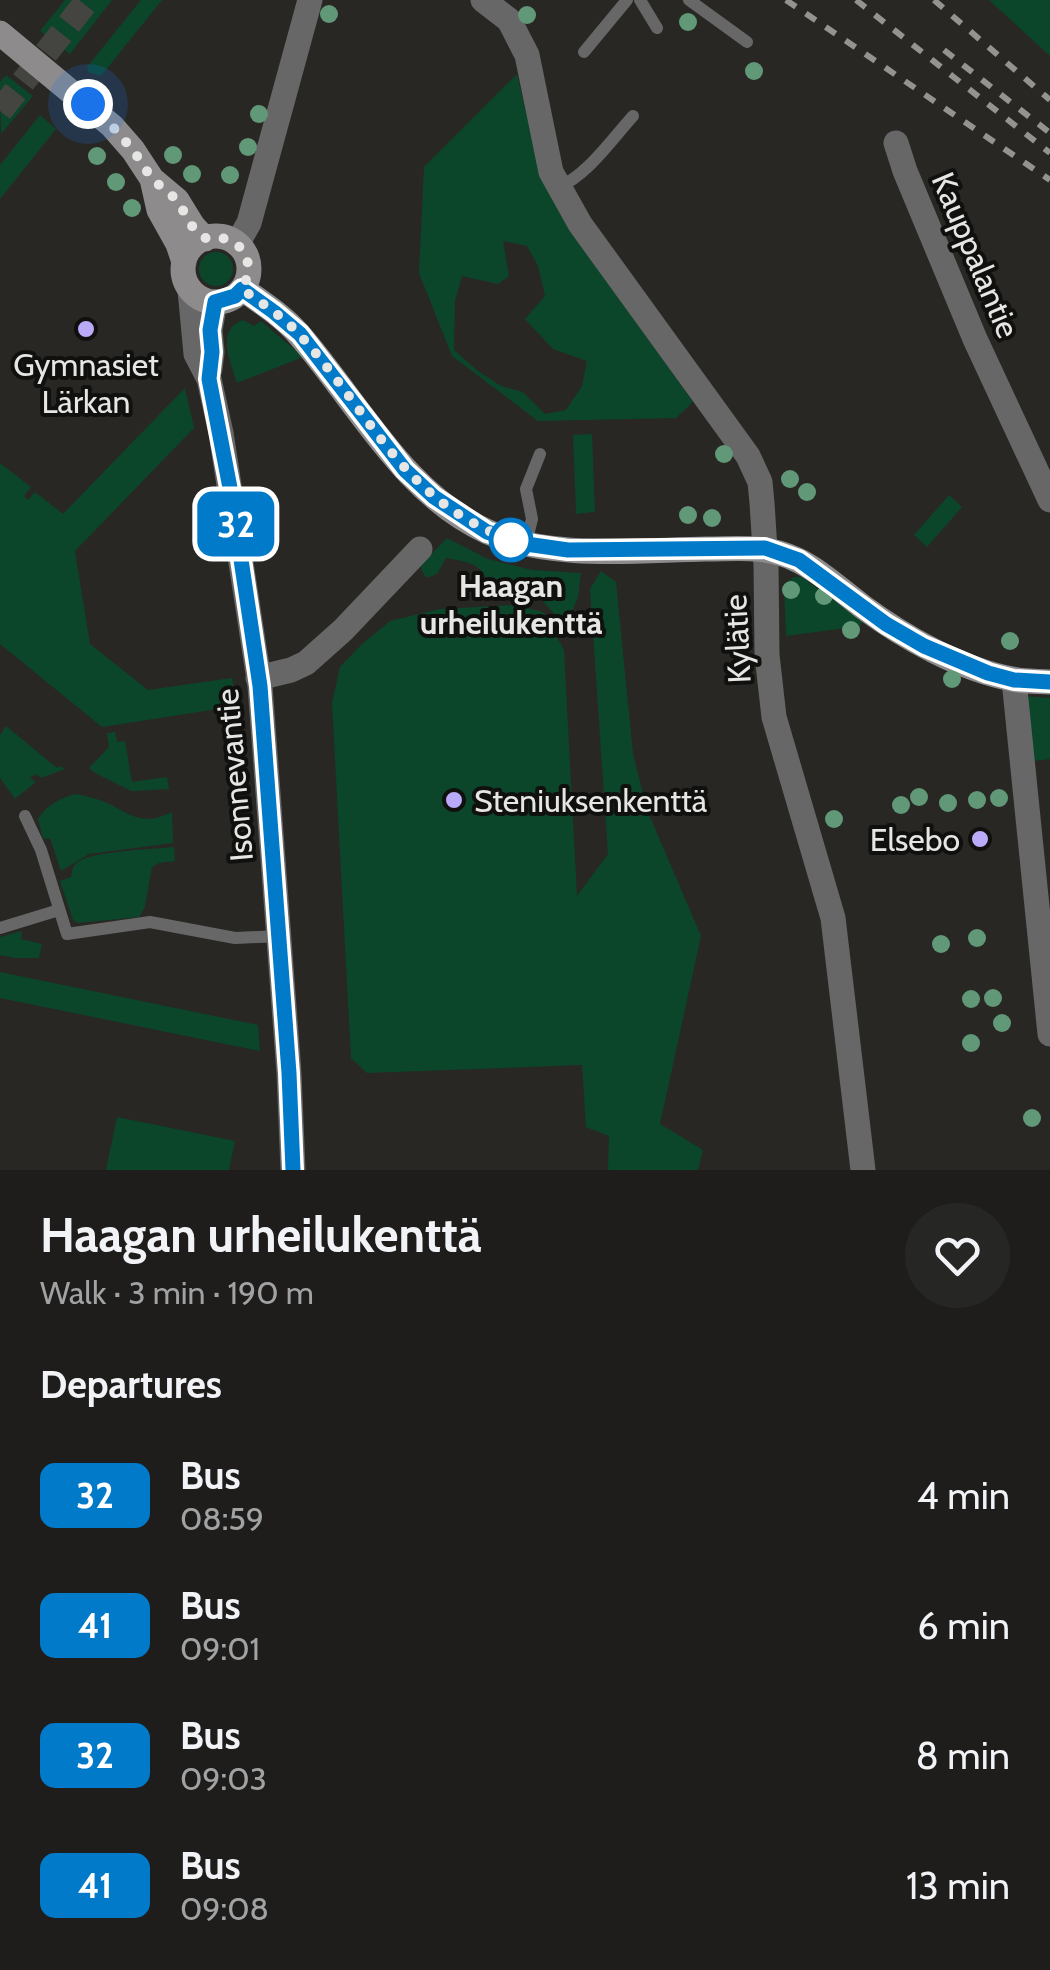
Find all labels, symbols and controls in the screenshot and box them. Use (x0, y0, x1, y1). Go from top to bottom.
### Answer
your location (63, 79, 113, 129)
street label: Kauppalantie (924, 166, 1028, 344)
marker: Gymnasiet Lärkan (75, 318, 97, 340)
place label: Gymnasiet Lärkan (13, 345, 159, 421)
line badge: 32 (191, 492, 281, 556)
text: 32 (217, 503, 255, 546)
marker: Haagan urheilukenttä (490, 519, 532, 561)
place label: Haagan urheilukenttä (420, 566, 602, 642)
street label: Kylätie (715, 594, 759, 684)
street label: Isonnevantie (207, 687, 261, 863)
place label: Steniuksenkenttä (474, 781, 708, 820)
marker: Steniuksenkenttä (443, 789, 465, 811)
place label: Elsebo (870, 820, 960, 859)
marker: Elsebo (969, 828, 991, 850)
button: heart (905, 1203, 1010, 1308)
text: Haagan urheilukenttä (40, 1206, 482, 1264)
text: Walk · 3 min · 190 m (40, 1273, 314, 1312)
text: Departures (40, 1361, 222, 1408)
text: Bus (180, 1452, 241, 1499)
text: 4 min (917, 1472, 1010, 1519)
text: 32 (76, 1474, 114, 1517)
text: 08:59 (180, 1499, 264, 1538)
text: Bus (180, 1582, 241, 1629)
text: 6 min (917, 1602, 1010, 1649)
text: 41 (78, 1604, 112, 1647)
text: 09:01 (180, 1629, 260, 1668)
text: Bus (180, 1712, 241, 1759)
text: 8 min (916, 1732, 1010, 1779)
text: 32 (76, 1734, 114, 1777)
text: 09:03 (180, 1759, 267, 1798)
text: Bus (180, 1842, 241, 1889)
text: 13 min (906, 1862, 1010, 1909)
text: 41 (78, 1864, 112, 1907)
text: 09:08 (180, 1889, 269, 1928)

